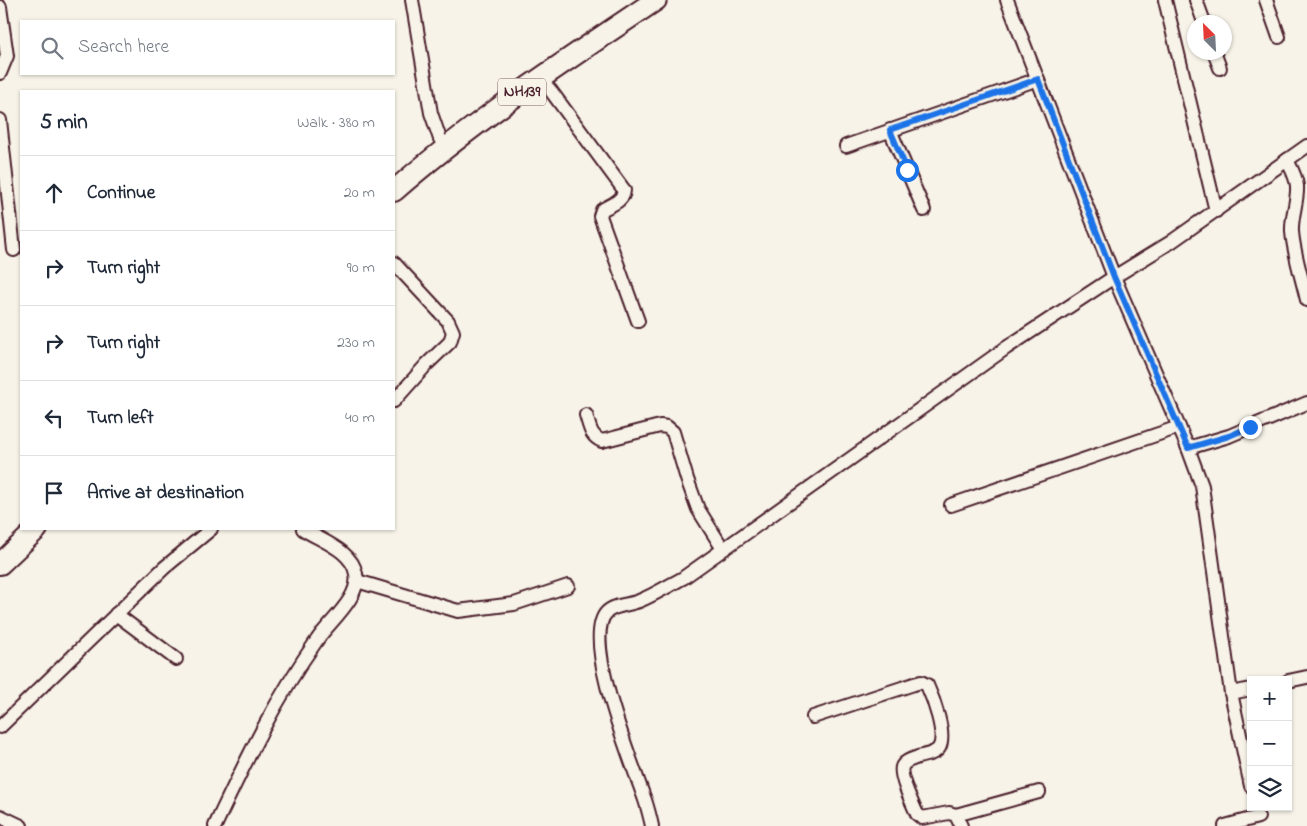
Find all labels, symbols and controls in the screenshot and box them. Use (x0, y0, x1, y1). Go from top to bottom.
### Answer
north arrow (1187, 15, 1232, 60)
search box (20, 20, 395, 75)
icon: search (38, 34, 66, 62)
text: Search here (78, 34, 169, 61)
road number: NH139 (498, 78, 546, 105)
text: 5 min (40, 108, 88, 138)
text: Walk · 380 m (297, 111, 375, 135)
route start (896, 159, 919, 182)
icon: ahead (40, 179, 68, 207)
text: Continue (87, 180, 155, 207)
text: 20 m (344, 181, 375, 205)
icon: right (40, 254, 68, 282)
text: Turn right (87, 255, 160, 282)
text: 90 m (347, 256, 375, 280)
icon: right (40, 329, 68, 357)
text: Turn right (87, 330, 160, 357)
text: 230 m (337, 331, 375, 355)
icon: left (40, 404, 68, 432)
text: Turn left (87, 405, 154, 432)
text: 40 m (345, 406, 375, 430)
route end (1239, 416, 1262, 439)
icon: arrive (40, 479, 68, 507)
text: Arrive at destination (87, 480, 244, 507)
map controls (1247, 676, 1292, 811)
button: + (1247, 676, 1292, 721)
button: − (1247, 721, 1292, 766)
button: layers (1247, 766, 1292, 811)

